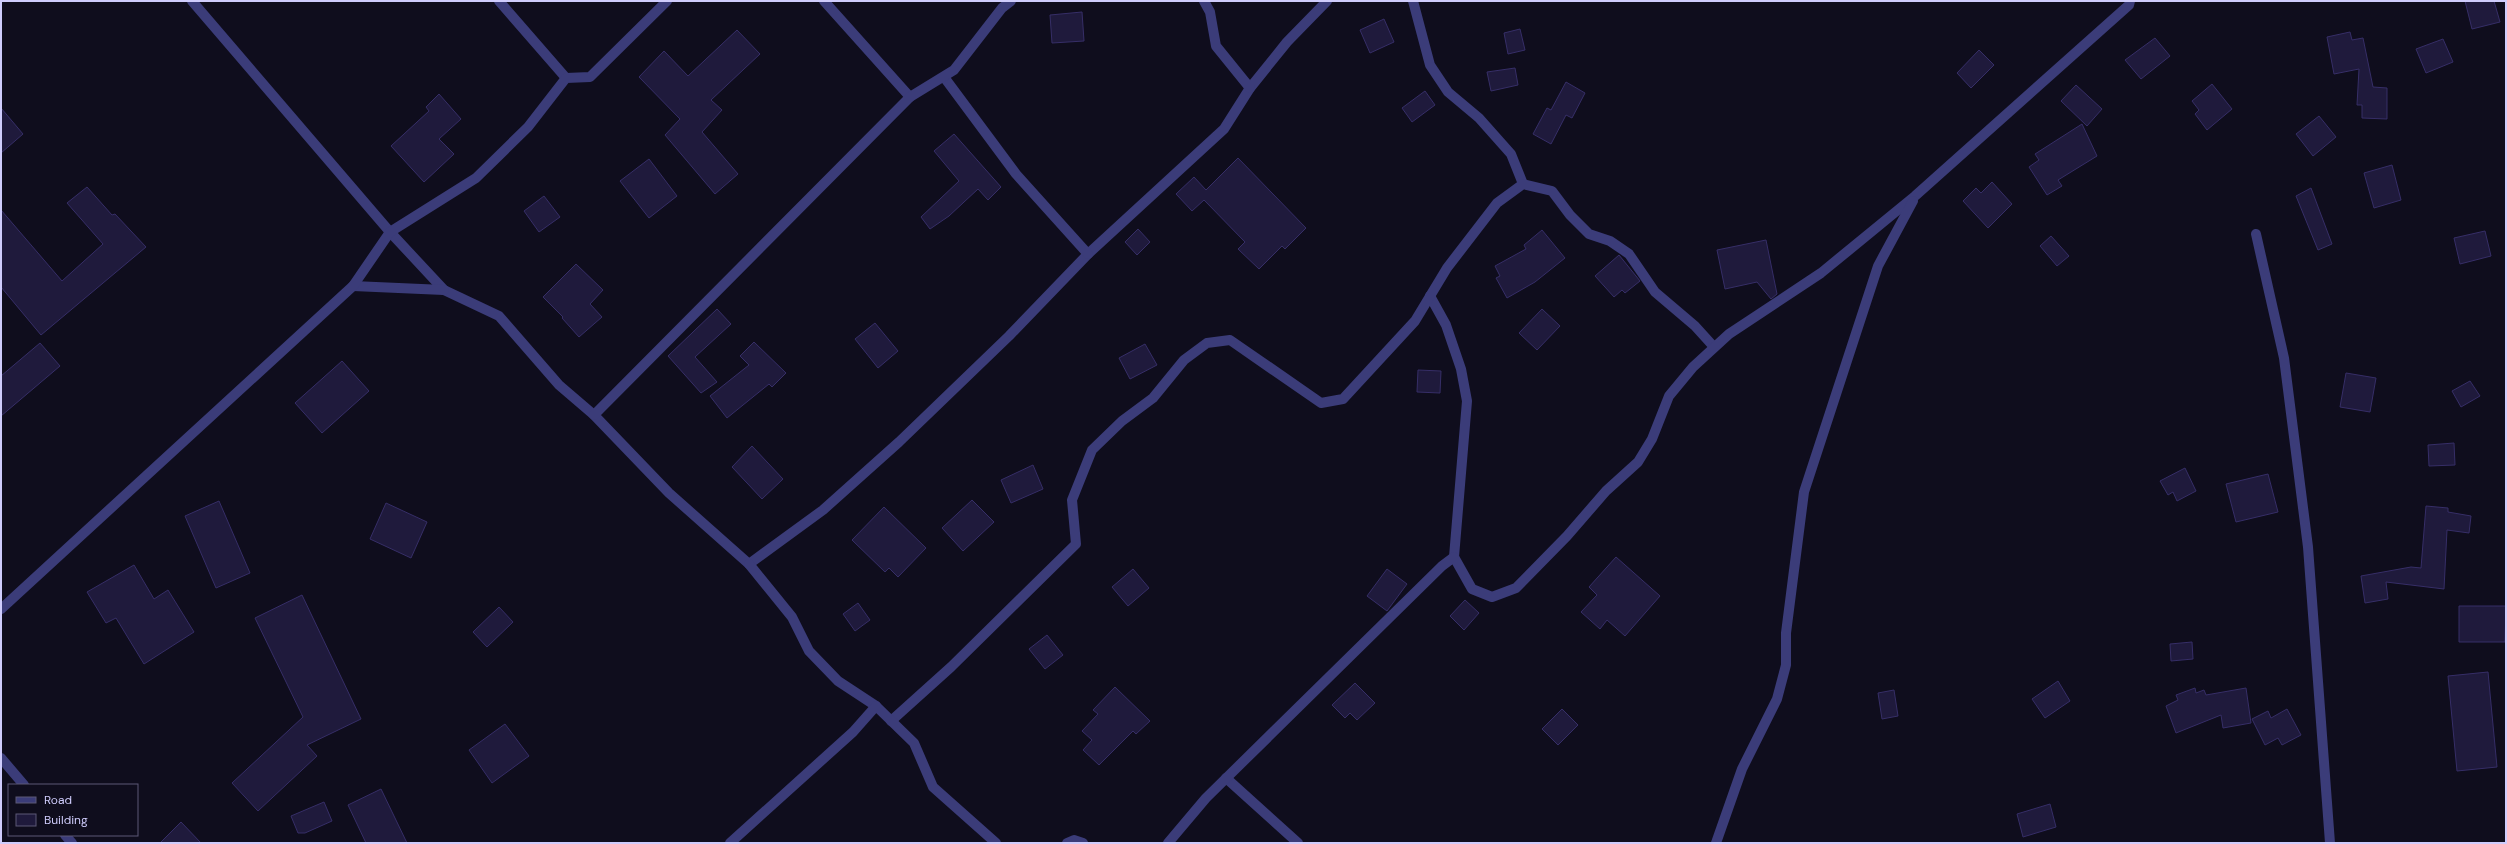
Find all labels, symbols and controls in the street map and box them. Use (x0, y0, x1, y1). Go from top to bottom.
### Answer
legend (8, 784, 138, 836)
text: Road (44, 792, 72, 808)
text: Building (44, 812, 88, 828)

